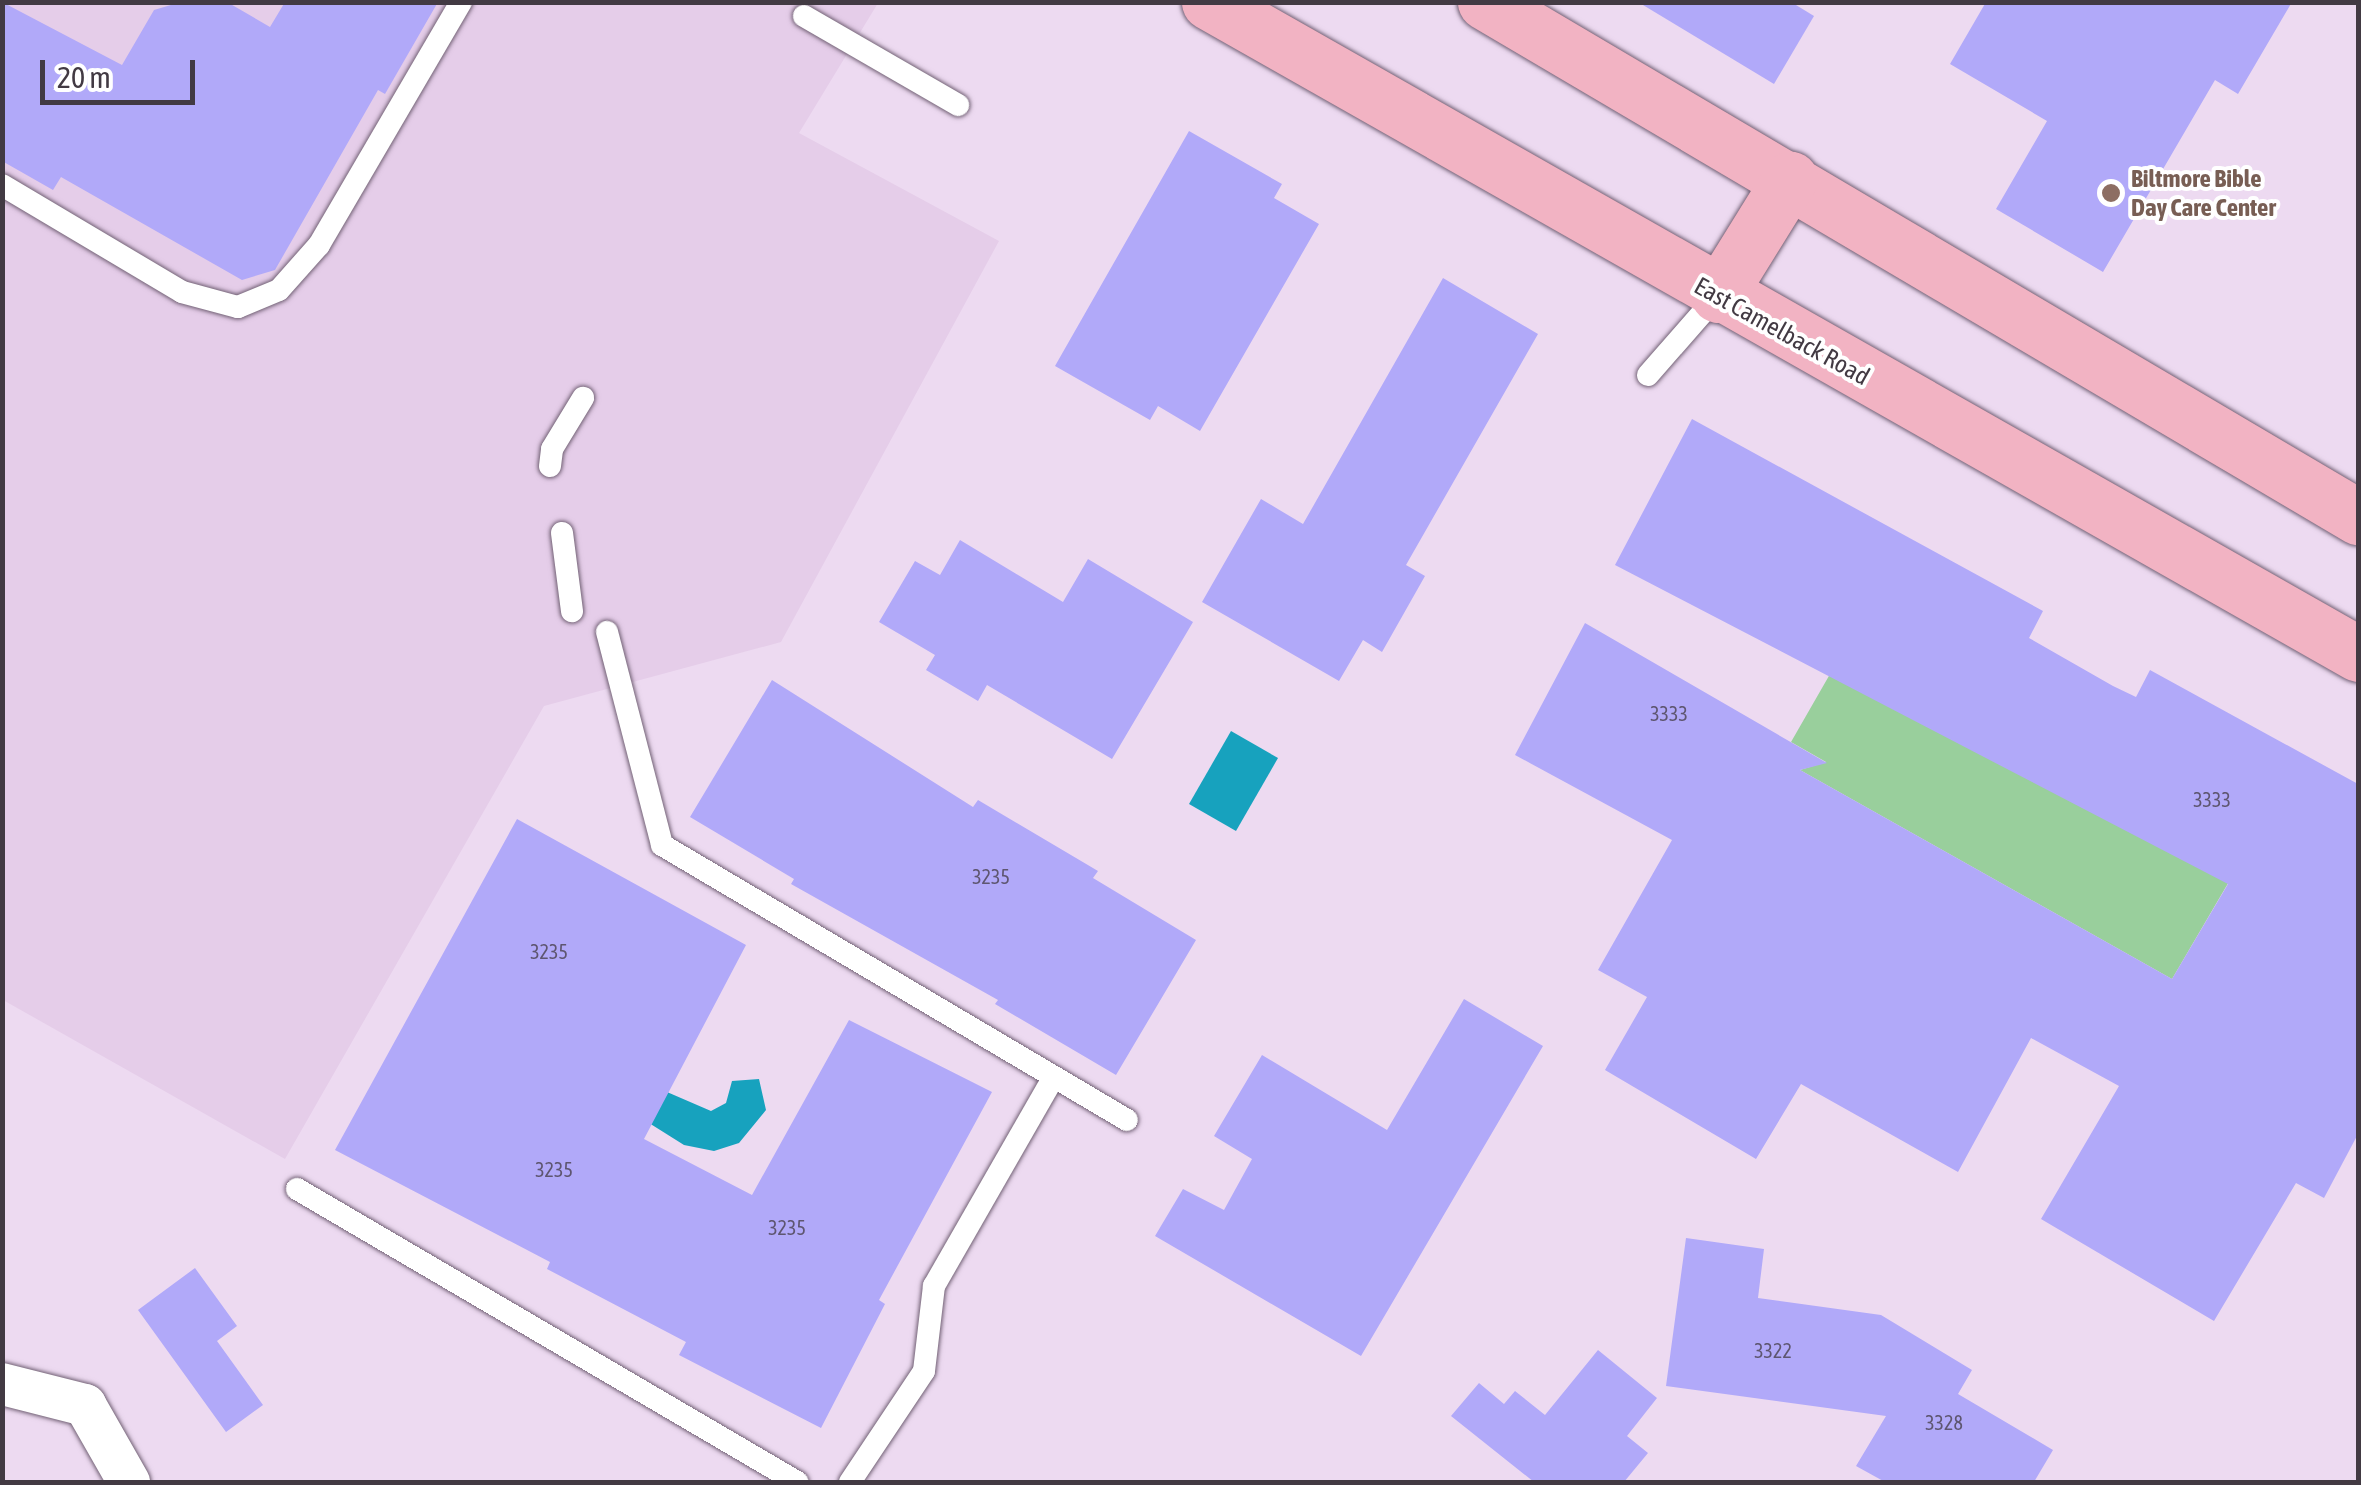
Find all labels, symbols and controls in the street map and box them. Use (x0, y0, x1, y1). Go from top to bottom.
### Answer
scale bar (45, 40, 200, 102)
text: 20 m (57, 60, 111, 94)
place label: Biltmore Bible Day Care Center (2131, 164, 2276, 223)
marker: Biltmore Bible Day Care Center (2100, 182, 2122, 204)
street label: East Camelback Road (1689, 271, 1875, 391)
house number: 3333 (1650, 701, 1688, 725)
house number: 3333 (2193, 787, 2231, 811)
house number: 3235 (972, 864, 1010, 888)
house number: 3235 (530, 939, 568, 963)
house number: 3235 (535, 1157, 573, 1181)
house number: 3235 (768, 1215, 806, 1239)
house number: 3322 (1754, 1338, 1792, 1362)
house number: 3328 (1925, 1410, 1963, 1434)

